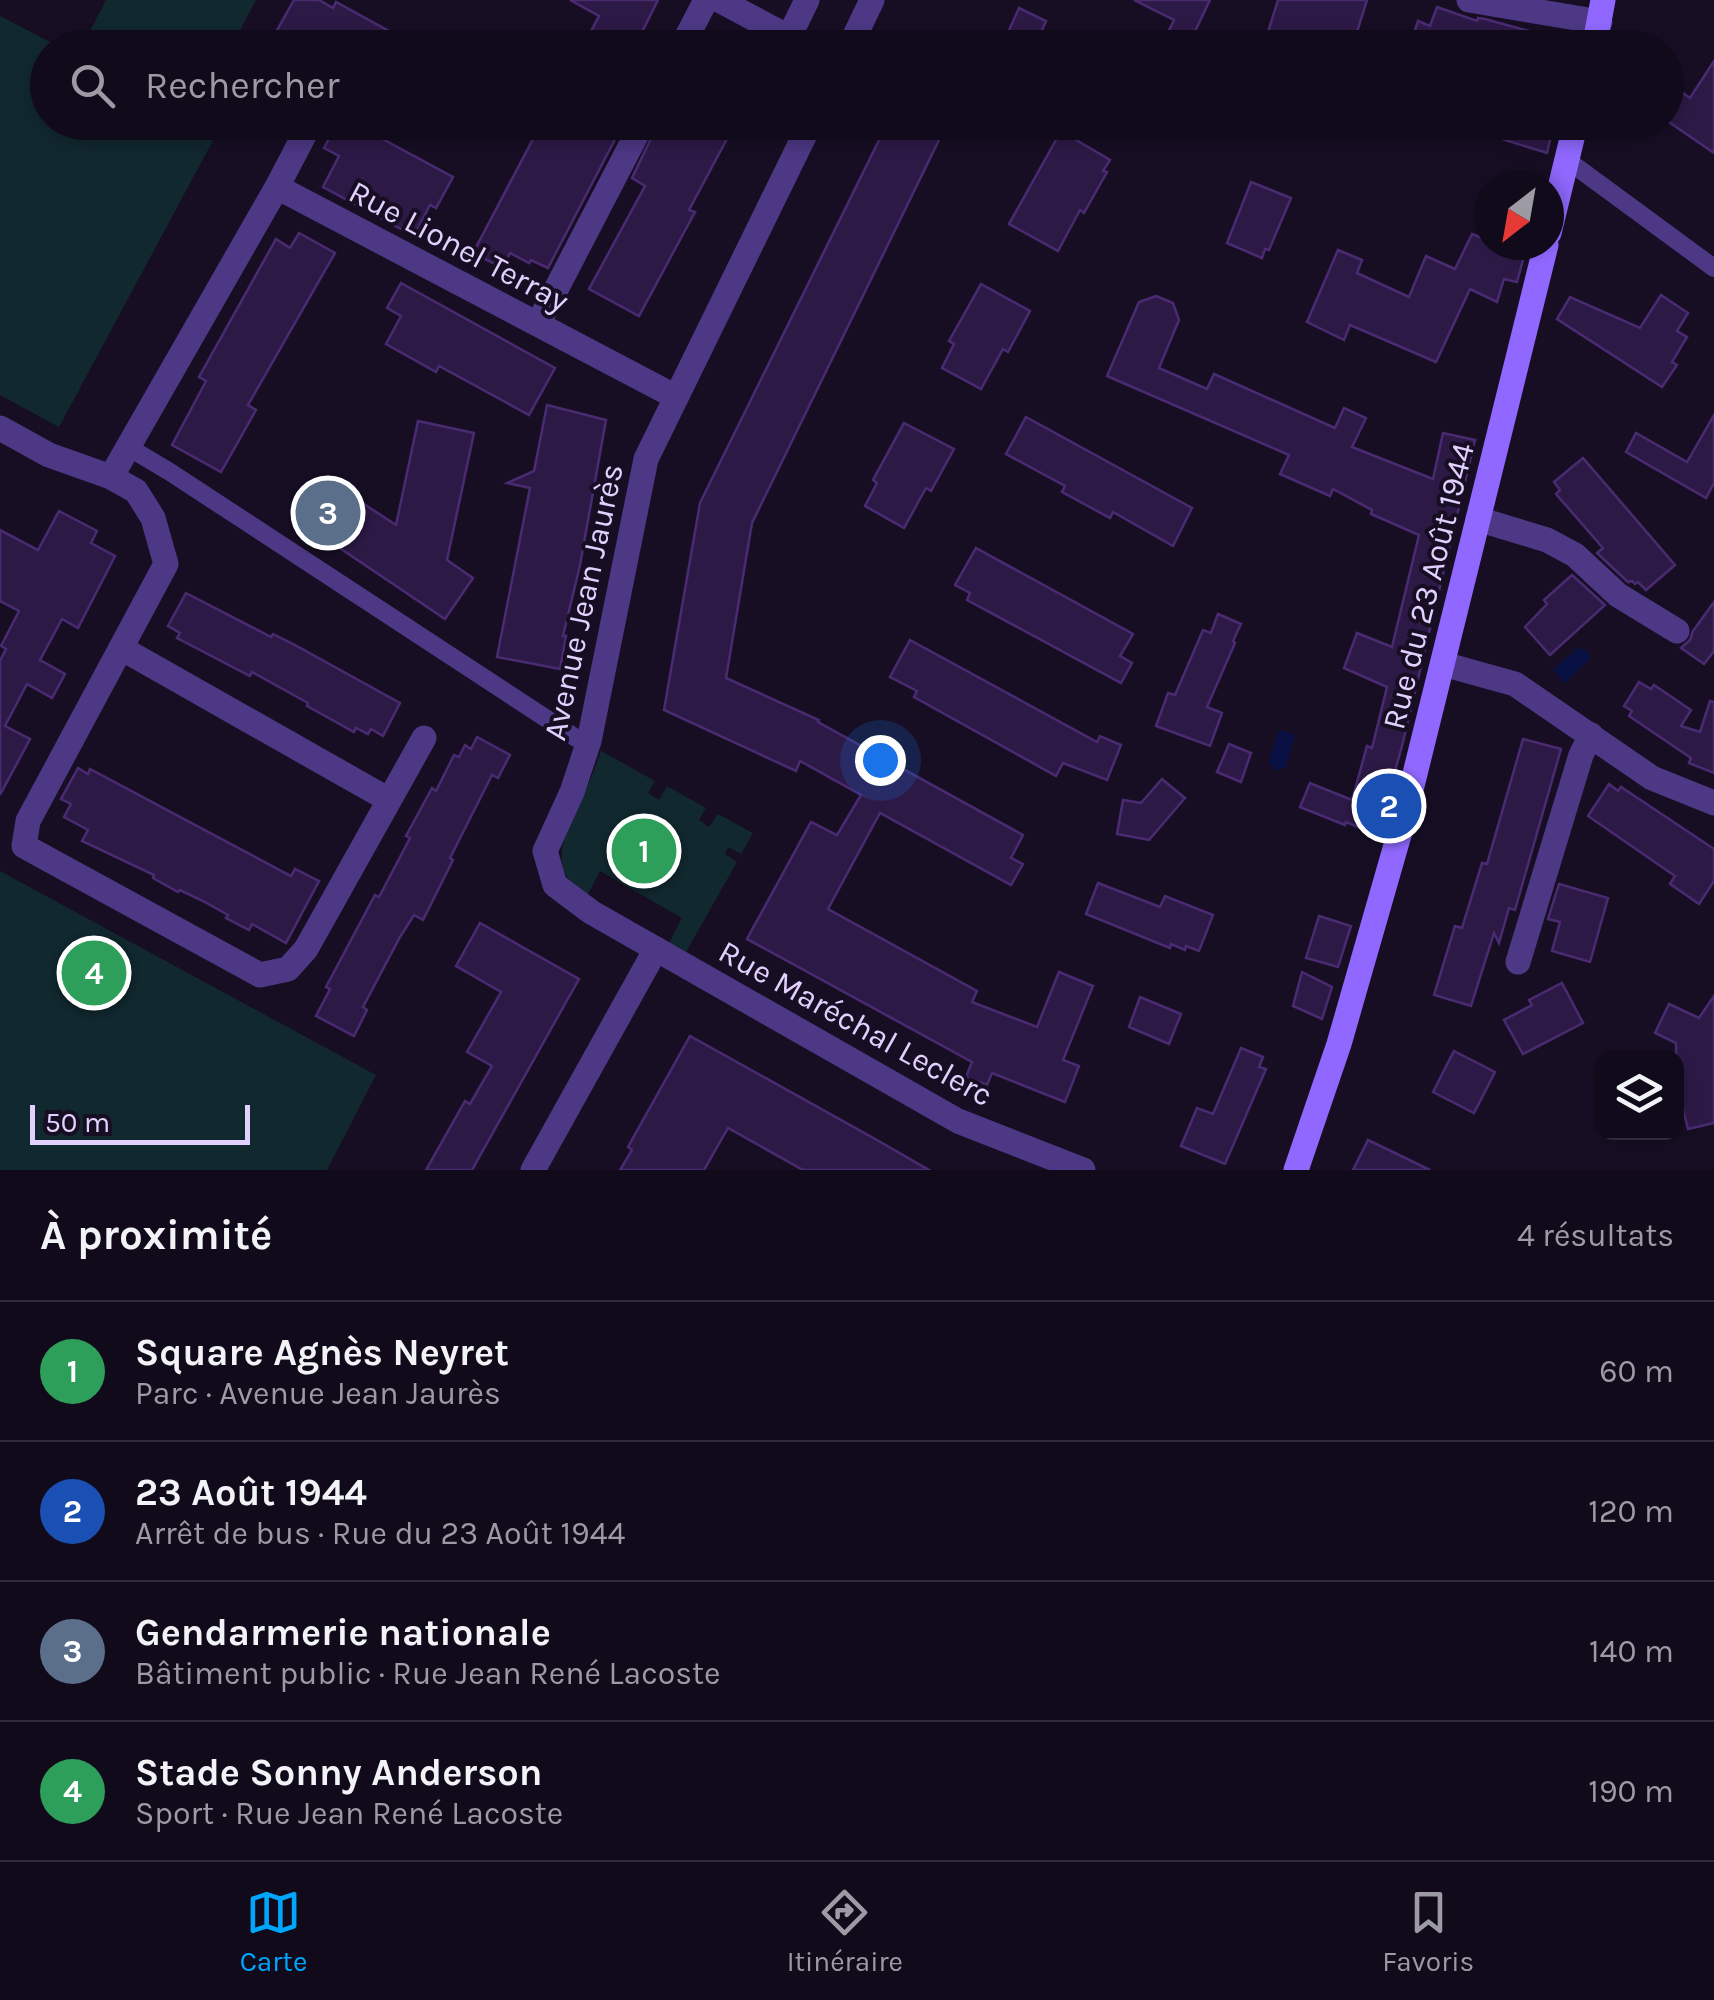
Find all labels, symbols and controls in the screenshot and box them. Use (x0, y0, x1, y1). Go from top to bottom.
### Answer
search box (30, 30, 1684, 140)
icon: search (65, 58, 120, 113)
text: Rechercher (145, 63, 339, 108)
north arrow (1474, 170, 1564, 260)
street label: Rue Lionel Terray (343, 173, 575, 320)
street label: Rue du 23 Août 1944 (1375, 439, 1482, 733)
street label: Avenue Jean Jaurès (536, 461, 631, 744)
pin: 3 (296, 476, 360, 550)
your location (855, 735, 906, 786)
pin: 2 (1356, 768, 1422, 844)
pin: 1 (612, 814, 676, 888)
street label: Rue Maréchal Leclerc (712, 933, 999, 1114)
pin: 4 (62, 936, 126, 1010)
map controls (1594, 1050, 1684, 1140)
button: layers (1594, 1050, 1684, 1140)
scale bar (30, 1100, 250, 1144)
text: 50 m (45, 1106, 110, 1139)
text: À proximité (40, 1210, 272, 1260)
text: 4 résultats (1517, 1217, 1674, 1254)
text: Square Agnès Neyret (135, 1330, 509, 1375)
text: 1 (67, 1353, 78, 1390)
text: 60 m (1599, 1353, 1674, 1390)
text: Parc · Avenue Jean Jaurès (135, 1375, 501, 1412)
text: 23 Août 1944 (135, 1470, 367, 1515)
text: 2 (63, 1493, 82, 1530)
text: 120 m (1588, 1493, 1674, 1530)
text: Arrêt de bus · Rue du 23 Août 1944 (135, 1515, 625, 1552)
text: Gendarmerie nationale (135, 1610, 551, 1655)
text: 3 (63, 1633, 82, 1670)
text: 140 m (1589, 1633, 1674, 1670)
text: Bâtiment public · Rue Jean René Lacoste (135, 1655, 720, 1692)
text: Stade Sonny Anderson (135, 1750, 542, 1795)
text: 4 (63, 1773, 82, 1810)
text: 190 m (1588, 1773, 1674, 1810)
text: Sport · Rue Jean René Lacoste (135, 1795, 563, 1832)
tab: Carte (240, 1885, 307, 1978)
tab: Itinéraire (787, 1885, 903, 1978)
tab: Favoris (1382, 1885, 1474, 1978)

